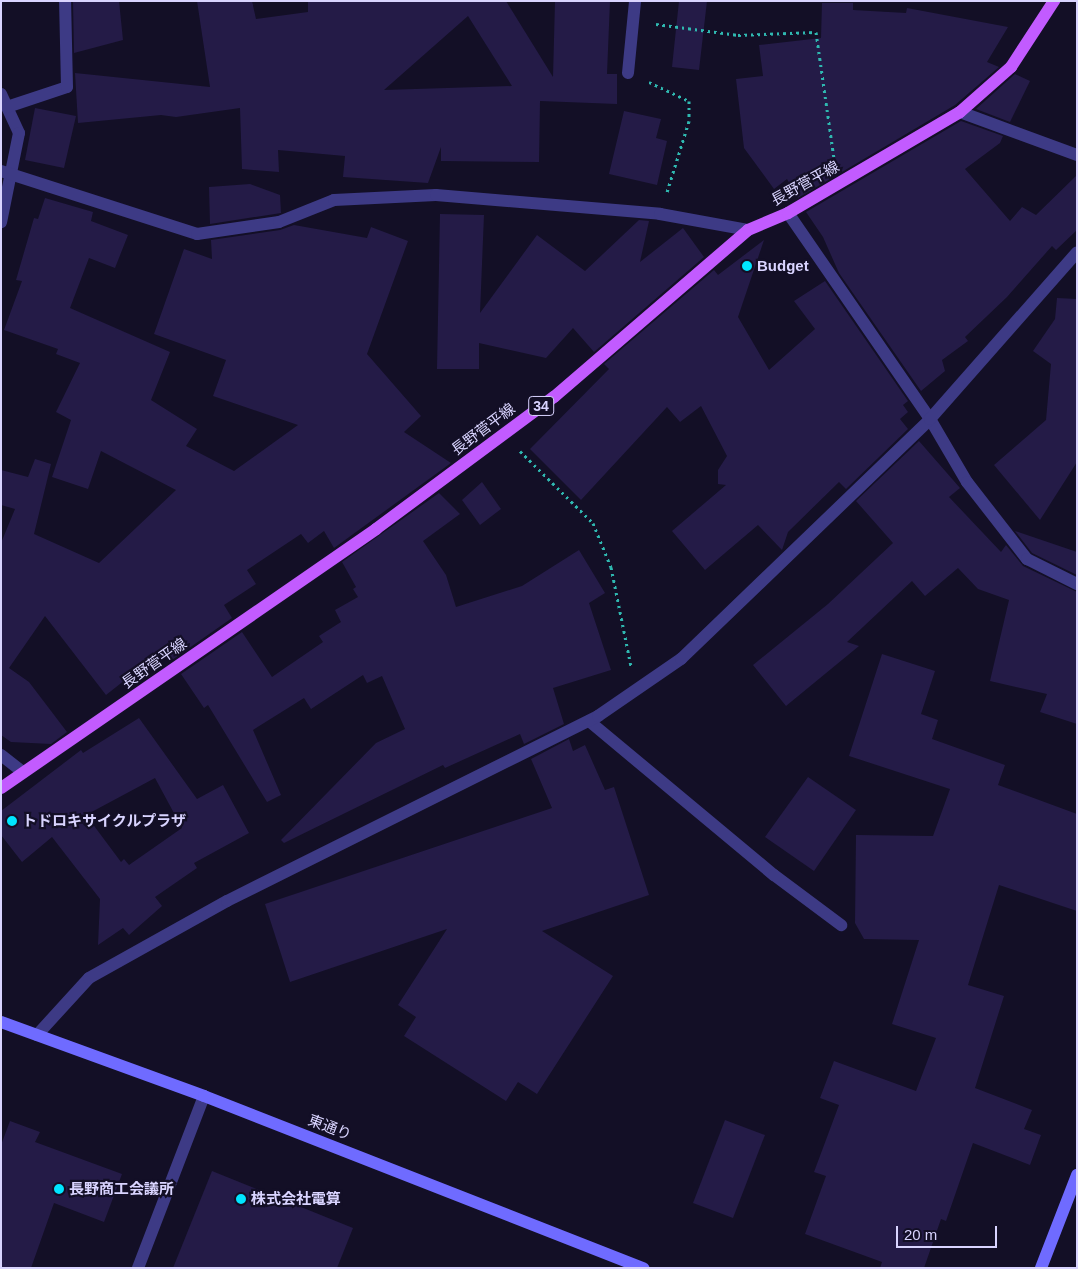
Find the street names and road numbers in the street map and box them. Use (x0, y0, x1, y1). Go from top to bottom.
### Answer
street label: 長野菅平線 (768, 157, 842, 209)
road number: 34 (527, 394, 555, 418)
street label: 長野菅平線 (448, 399, 518, 459)
street label: 長野菅平線 (118, 634, 190, 692)
street label: 東通り (306, 1111, 354, 1143)

